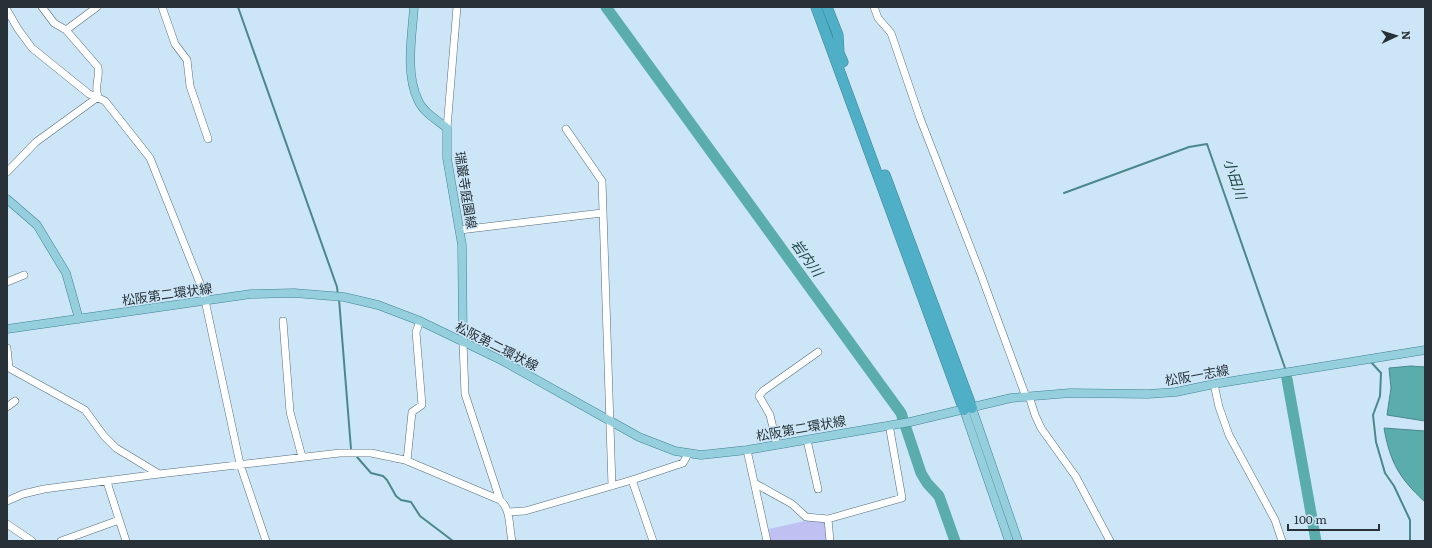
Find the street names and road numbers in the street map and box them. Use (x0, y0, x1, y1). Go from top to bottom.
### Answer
street label: 瑞巌寺庭園線 (451, 150, 482, 230)
street label: 松阪第二環状線 (121, 278, 213, 309)
street label: 松阪第二環状線 (452, 316, 542, 375)
street label: 松阪一志線 (1163, 360, 1231, 390)
street label: 松阪第二環状線 (754, 410, 847, 445)

